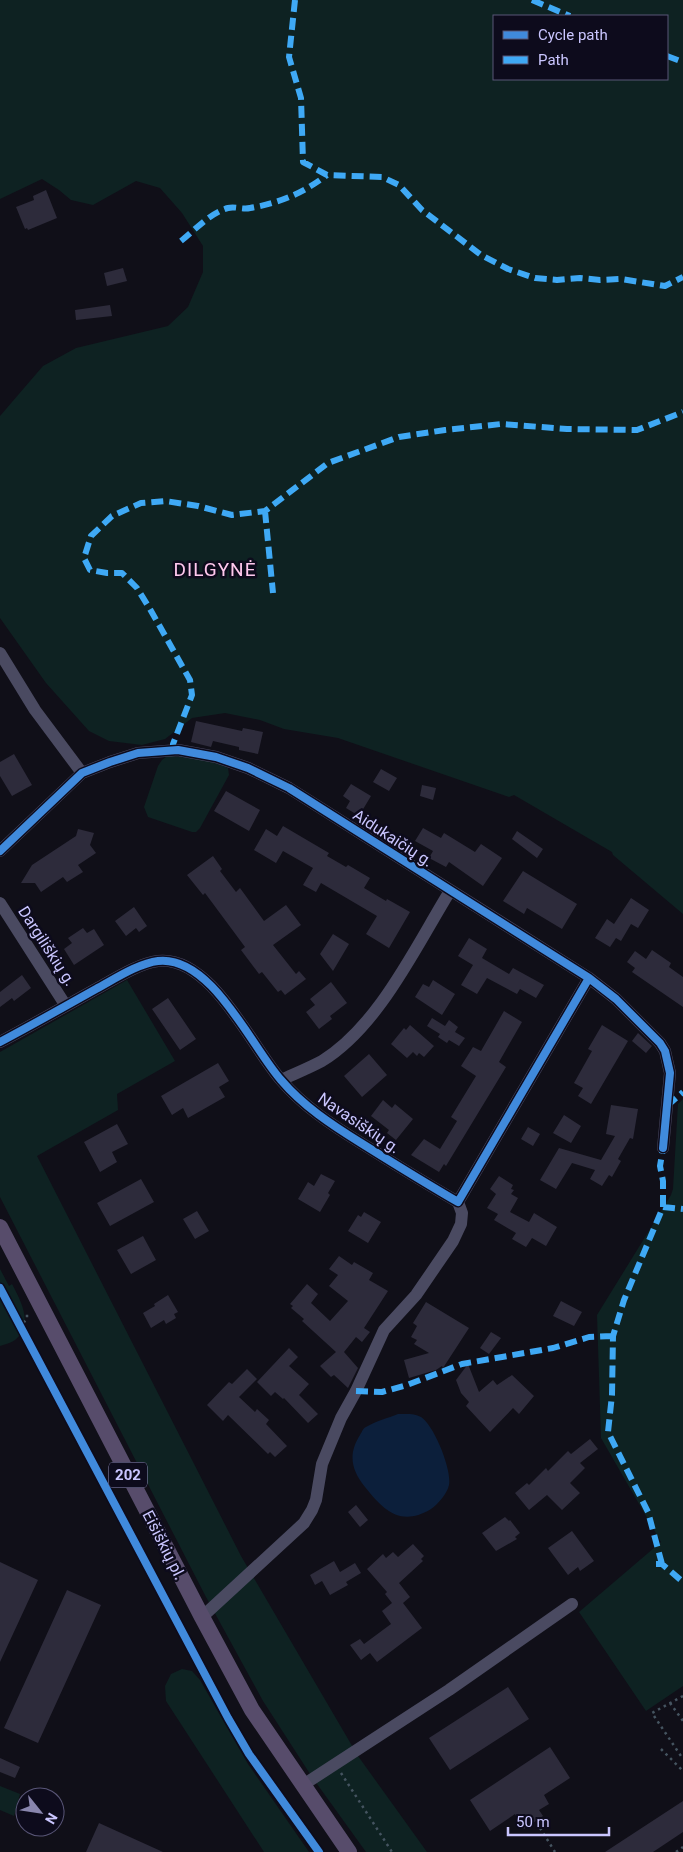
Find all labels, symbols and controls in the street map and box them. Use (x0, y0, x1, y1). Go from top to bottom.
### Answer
legend (493, 15, 668, 80)
text: Cycle path (538, 26, 608, 44)
text: Path (538, 51, 569, 69)
district label: DILGYNĖ (174, 558, 256, 581)
street label: Aidukaičių g. (350, 805, 436, 871)
street label: Dargiliškių g. (14, 903, 80, 989)
street label: Navasiškių g. (314, 1089, 404, 1157)
road number: 202 (109, 1462, 147, 1488)
street label: Eišiškių pl. (138, 1507, 190, 1583)
north arrow (15, 1787, 65, 1837)
scale bar (508, 1804, 609, 1836)
text: N (42, 1810, 61, 1827)
text: 50 m (516, 1813, 550, 1831)

